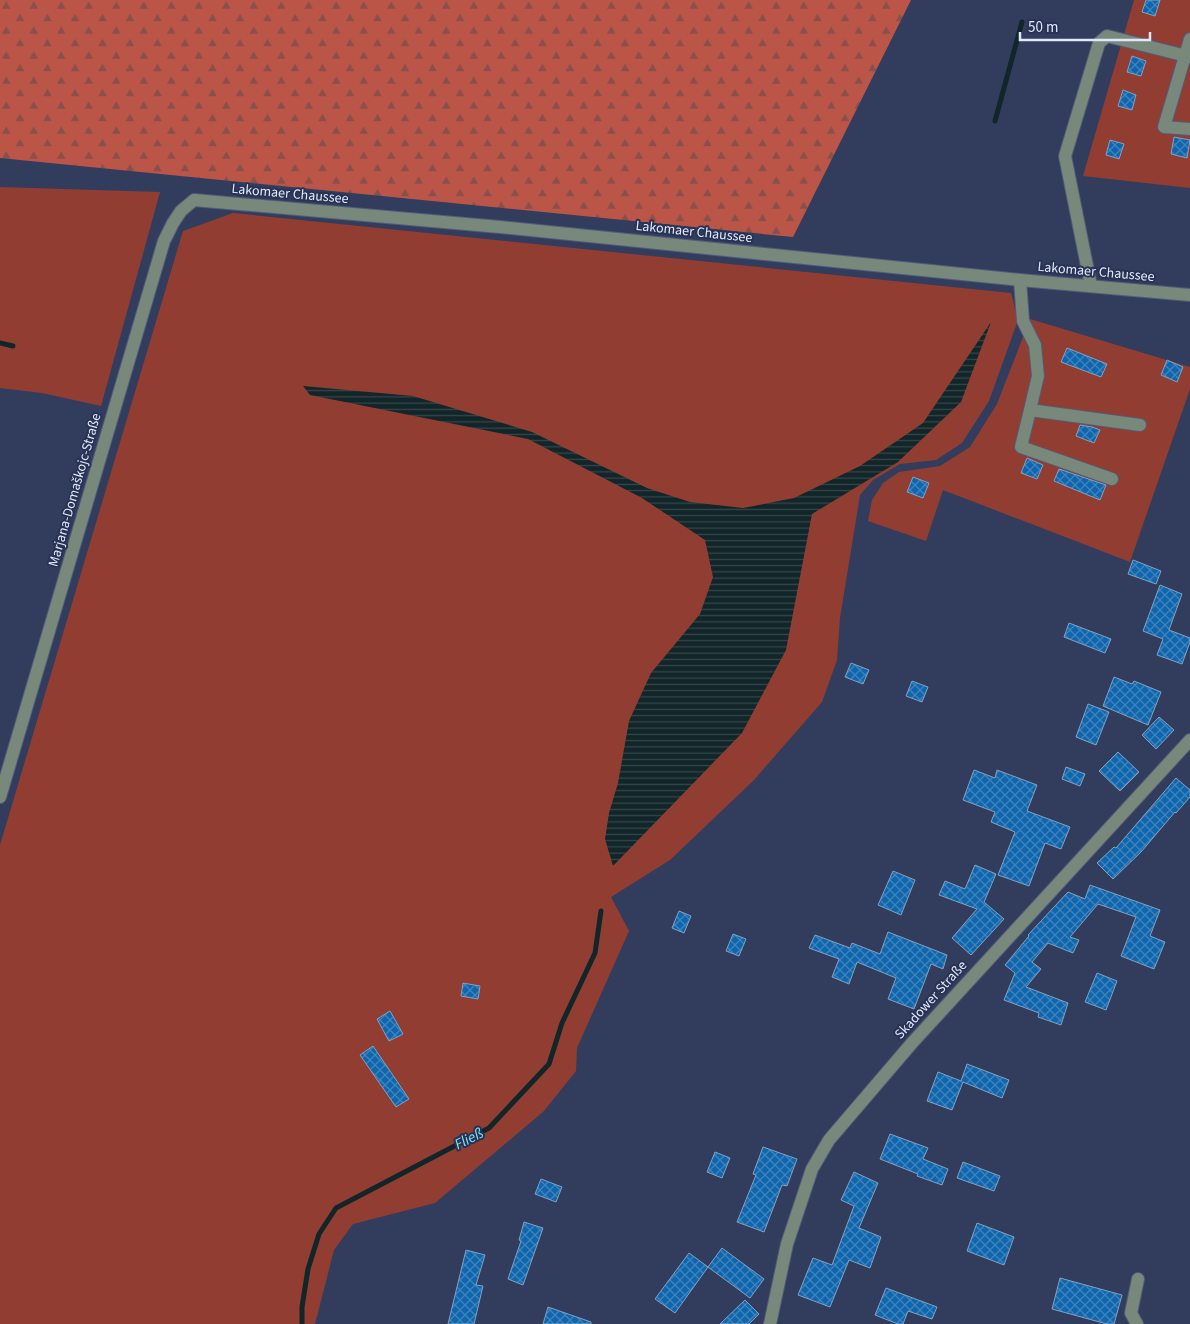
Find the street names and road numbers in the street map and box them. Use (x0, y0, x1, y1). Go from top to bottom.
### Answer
street label: Lakomaer Chaussee (231, 179, 349, 209)
street label: Lakomaer Chaussee (635, 216, 753, 248)
street label: Lakomaer Chaussee (1037, 257, 1155, 287)
street label: Marjana-Domaškojc-Straße (44, 411, 107, 569)
street label: Skadower Straße (890, 956, 972, 1044)

